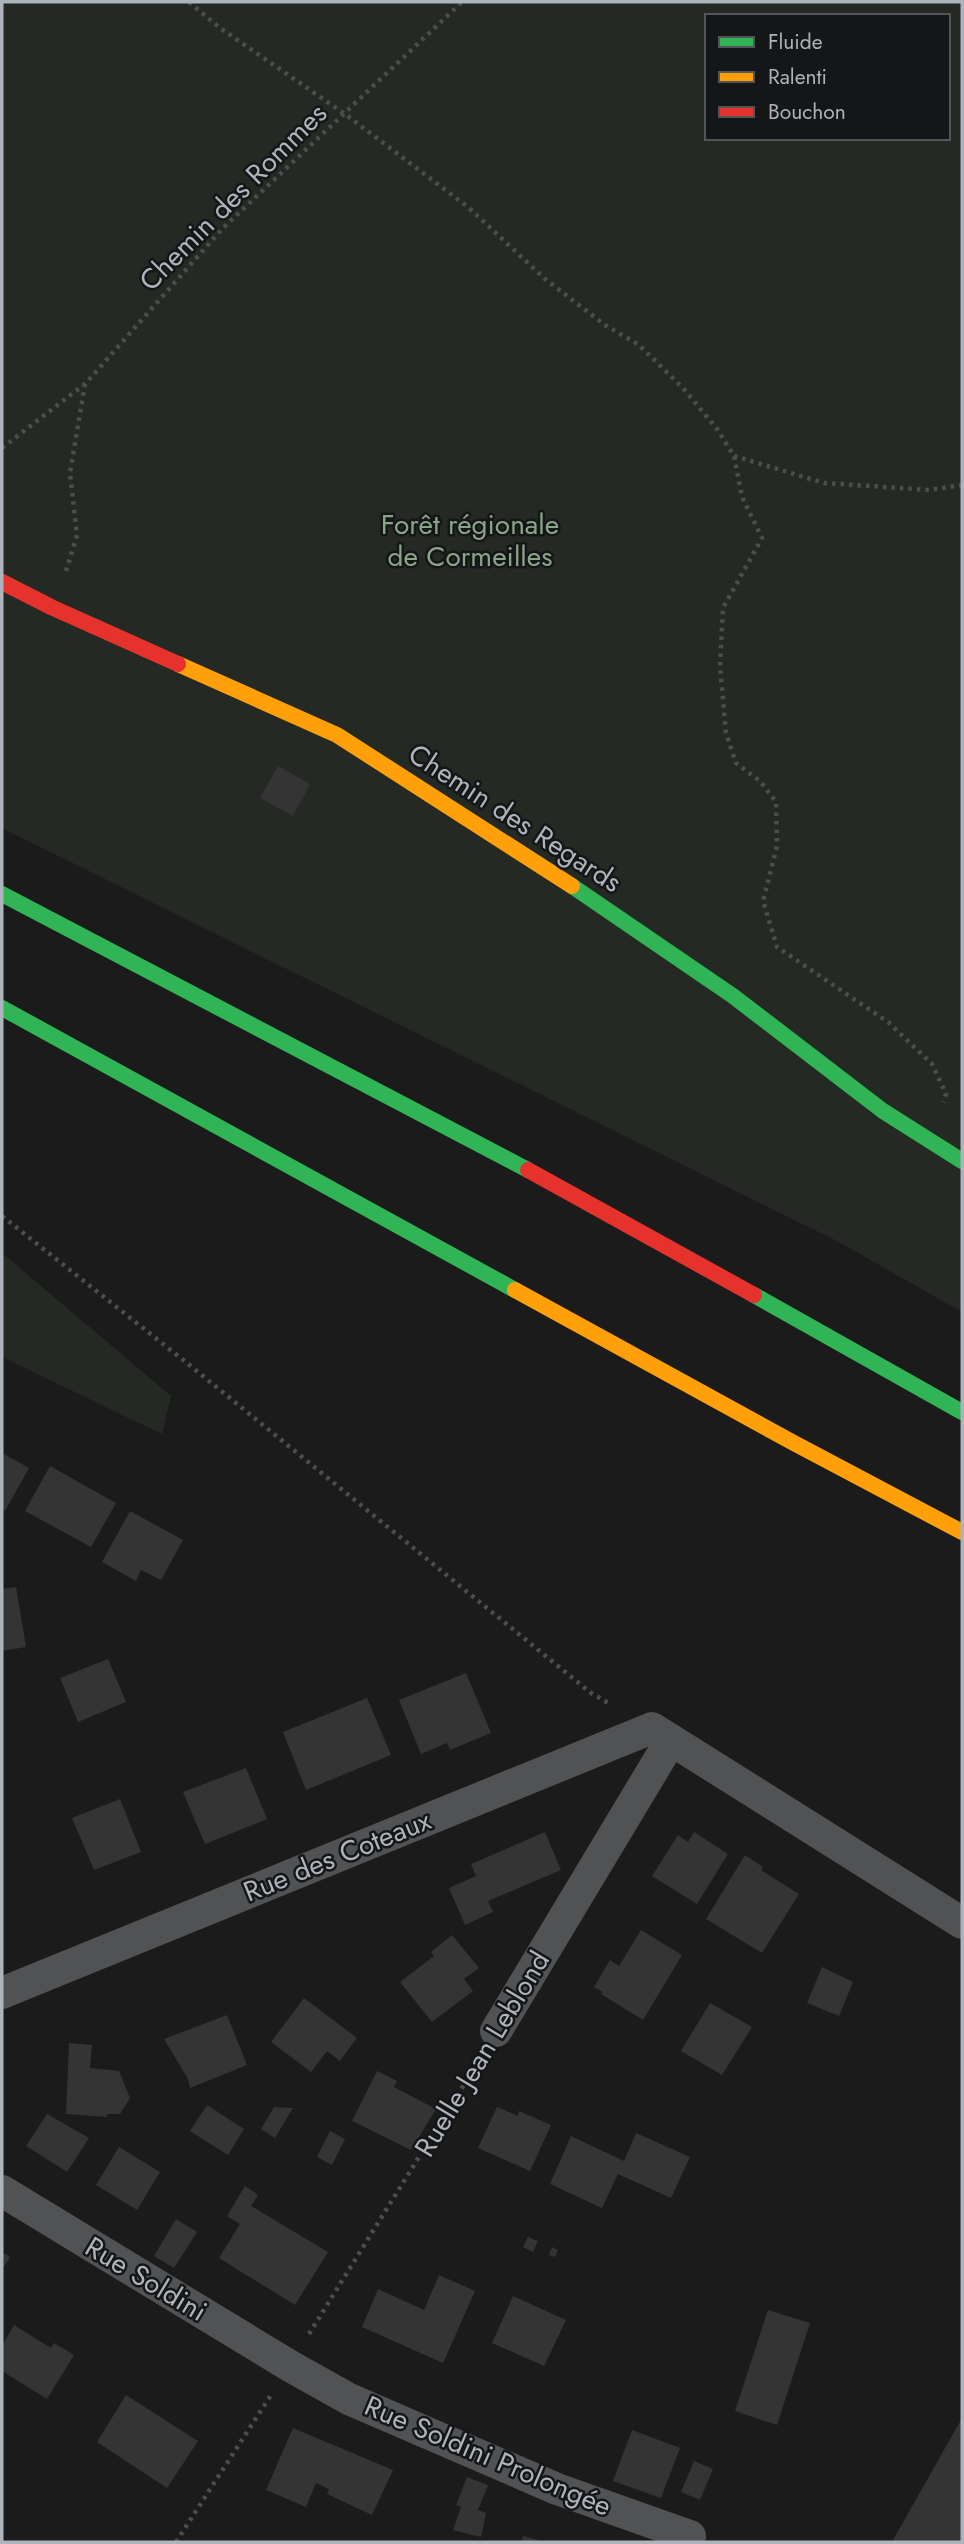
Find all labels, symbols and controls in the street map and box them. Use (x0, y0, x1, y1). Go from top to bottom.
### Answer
legend (705, 14, 950, 140)
text: Fluide (768, 27, 823, 57)
text: Ralenti (768, 62, 827, 92)
street label: Chemin des Rommes (130, 94, 336, 300)
text: Bouchon (768, 97, 846, 127)
park label: Forêt régionale de Cormeilles (381, 504, 559, 577)
street label: Chemin des Regards (400, 734, 630, 902)
street label: Rue des Coteaux (237, 1800, 437, 1912)
street label: Ruelle Jean Leblond (404, 1943, 560, 2165)
street label: Rue Soldini (77, 2227, 215, 2331)
street label: Rue Soldini Prolongée (358, 2385, 618, 2527)

